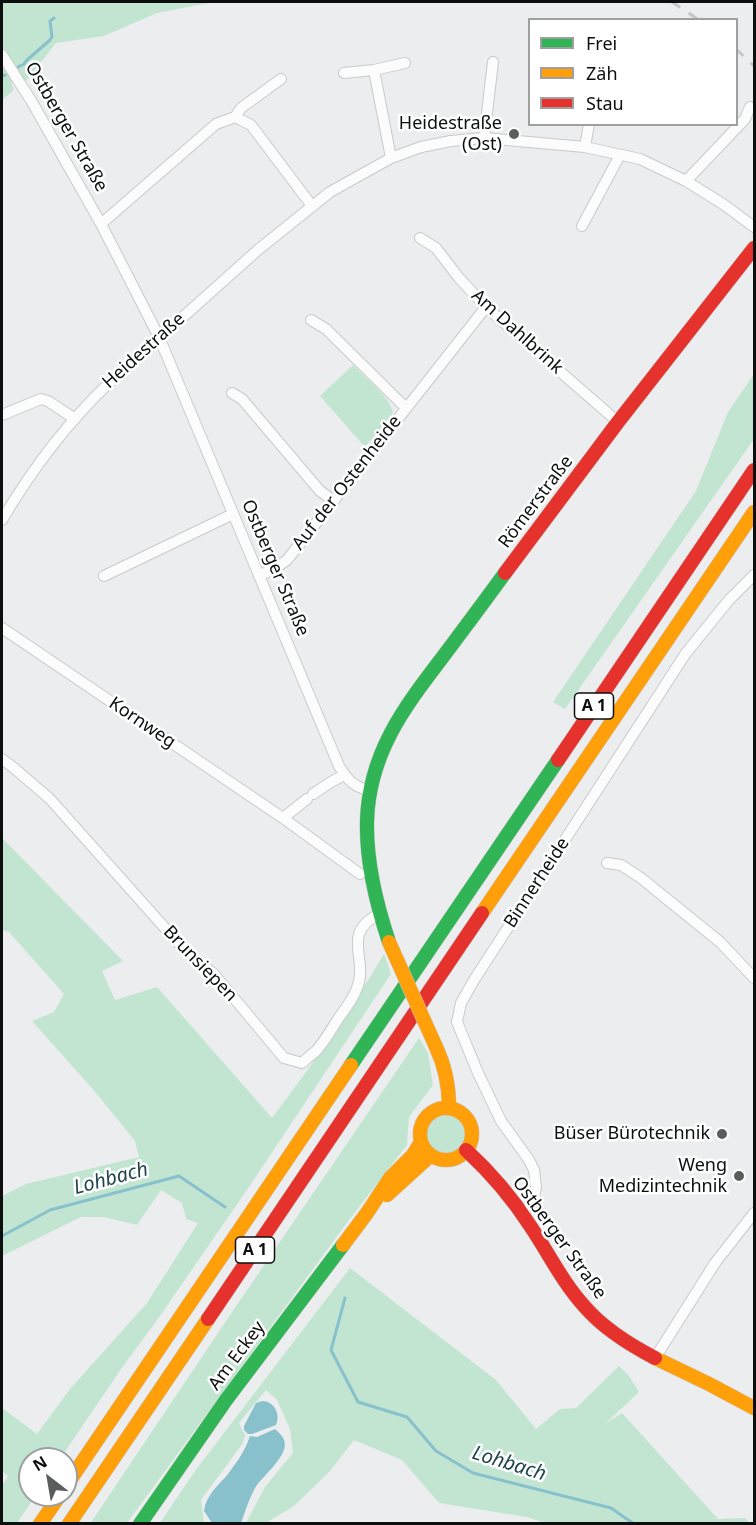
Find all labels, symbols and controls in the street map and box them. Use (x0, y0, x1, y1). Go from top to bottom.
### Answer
legend (528, 18, 738, 126)
text: Frei (586, 31, 617, 55)
street label: Ostberger Straße (20, 58, 112, 196)
text: Zäh (586, 61, 618, 85)
text: Stau (586, 91, 624, 115)
place label: Heidestraße (Ost) (399, 113, 502, 156)
marker: Heidestraße (Ost) (507, 127, 521, 141)
street label: Am Dahlbrink (467, 285, 567, 379)
street label: Heidestraße (98, 308, 190, 394)
street label: Auf der Ostenheide (288, 412, 406, 554)
street label: Römerstraße (494, 451, 578, 553)
street label: Ostberger Straße (237, 497, 313, 639)
street label: Kornweg (104, 693, 180, 753)
road number: A 1 (574, 693, 614, 719)
street label: Binnerheide (500, 834, 574, 932)
street label: Brunsiepen (158, 922, 242, 1006)
place label: Büser Bürotechnik (554, 1123, 710, 1145)
marker: Büser Bürotechnik (715, 1127, 729, 1141)
place label: Weng Medizintechnik (599, 1155, 727, 1198)
water label: Lohbach (71, 1158, 151, 1200)
marker: Weng Medizintechnik (732, 1169, 746, 1183)
street label: Ostberger Straße (507, 1173, 611, 1303)
road number: A 1 (236, 1237, 274, 1263)
street label: Am Eckey (204, 1317, 270, 1395)
water label: Lohbach (469, 1441, 549, 1487)
north arrow (18, 1447, 78, 1507)
text: N (29, 1451, 51, 1476)

